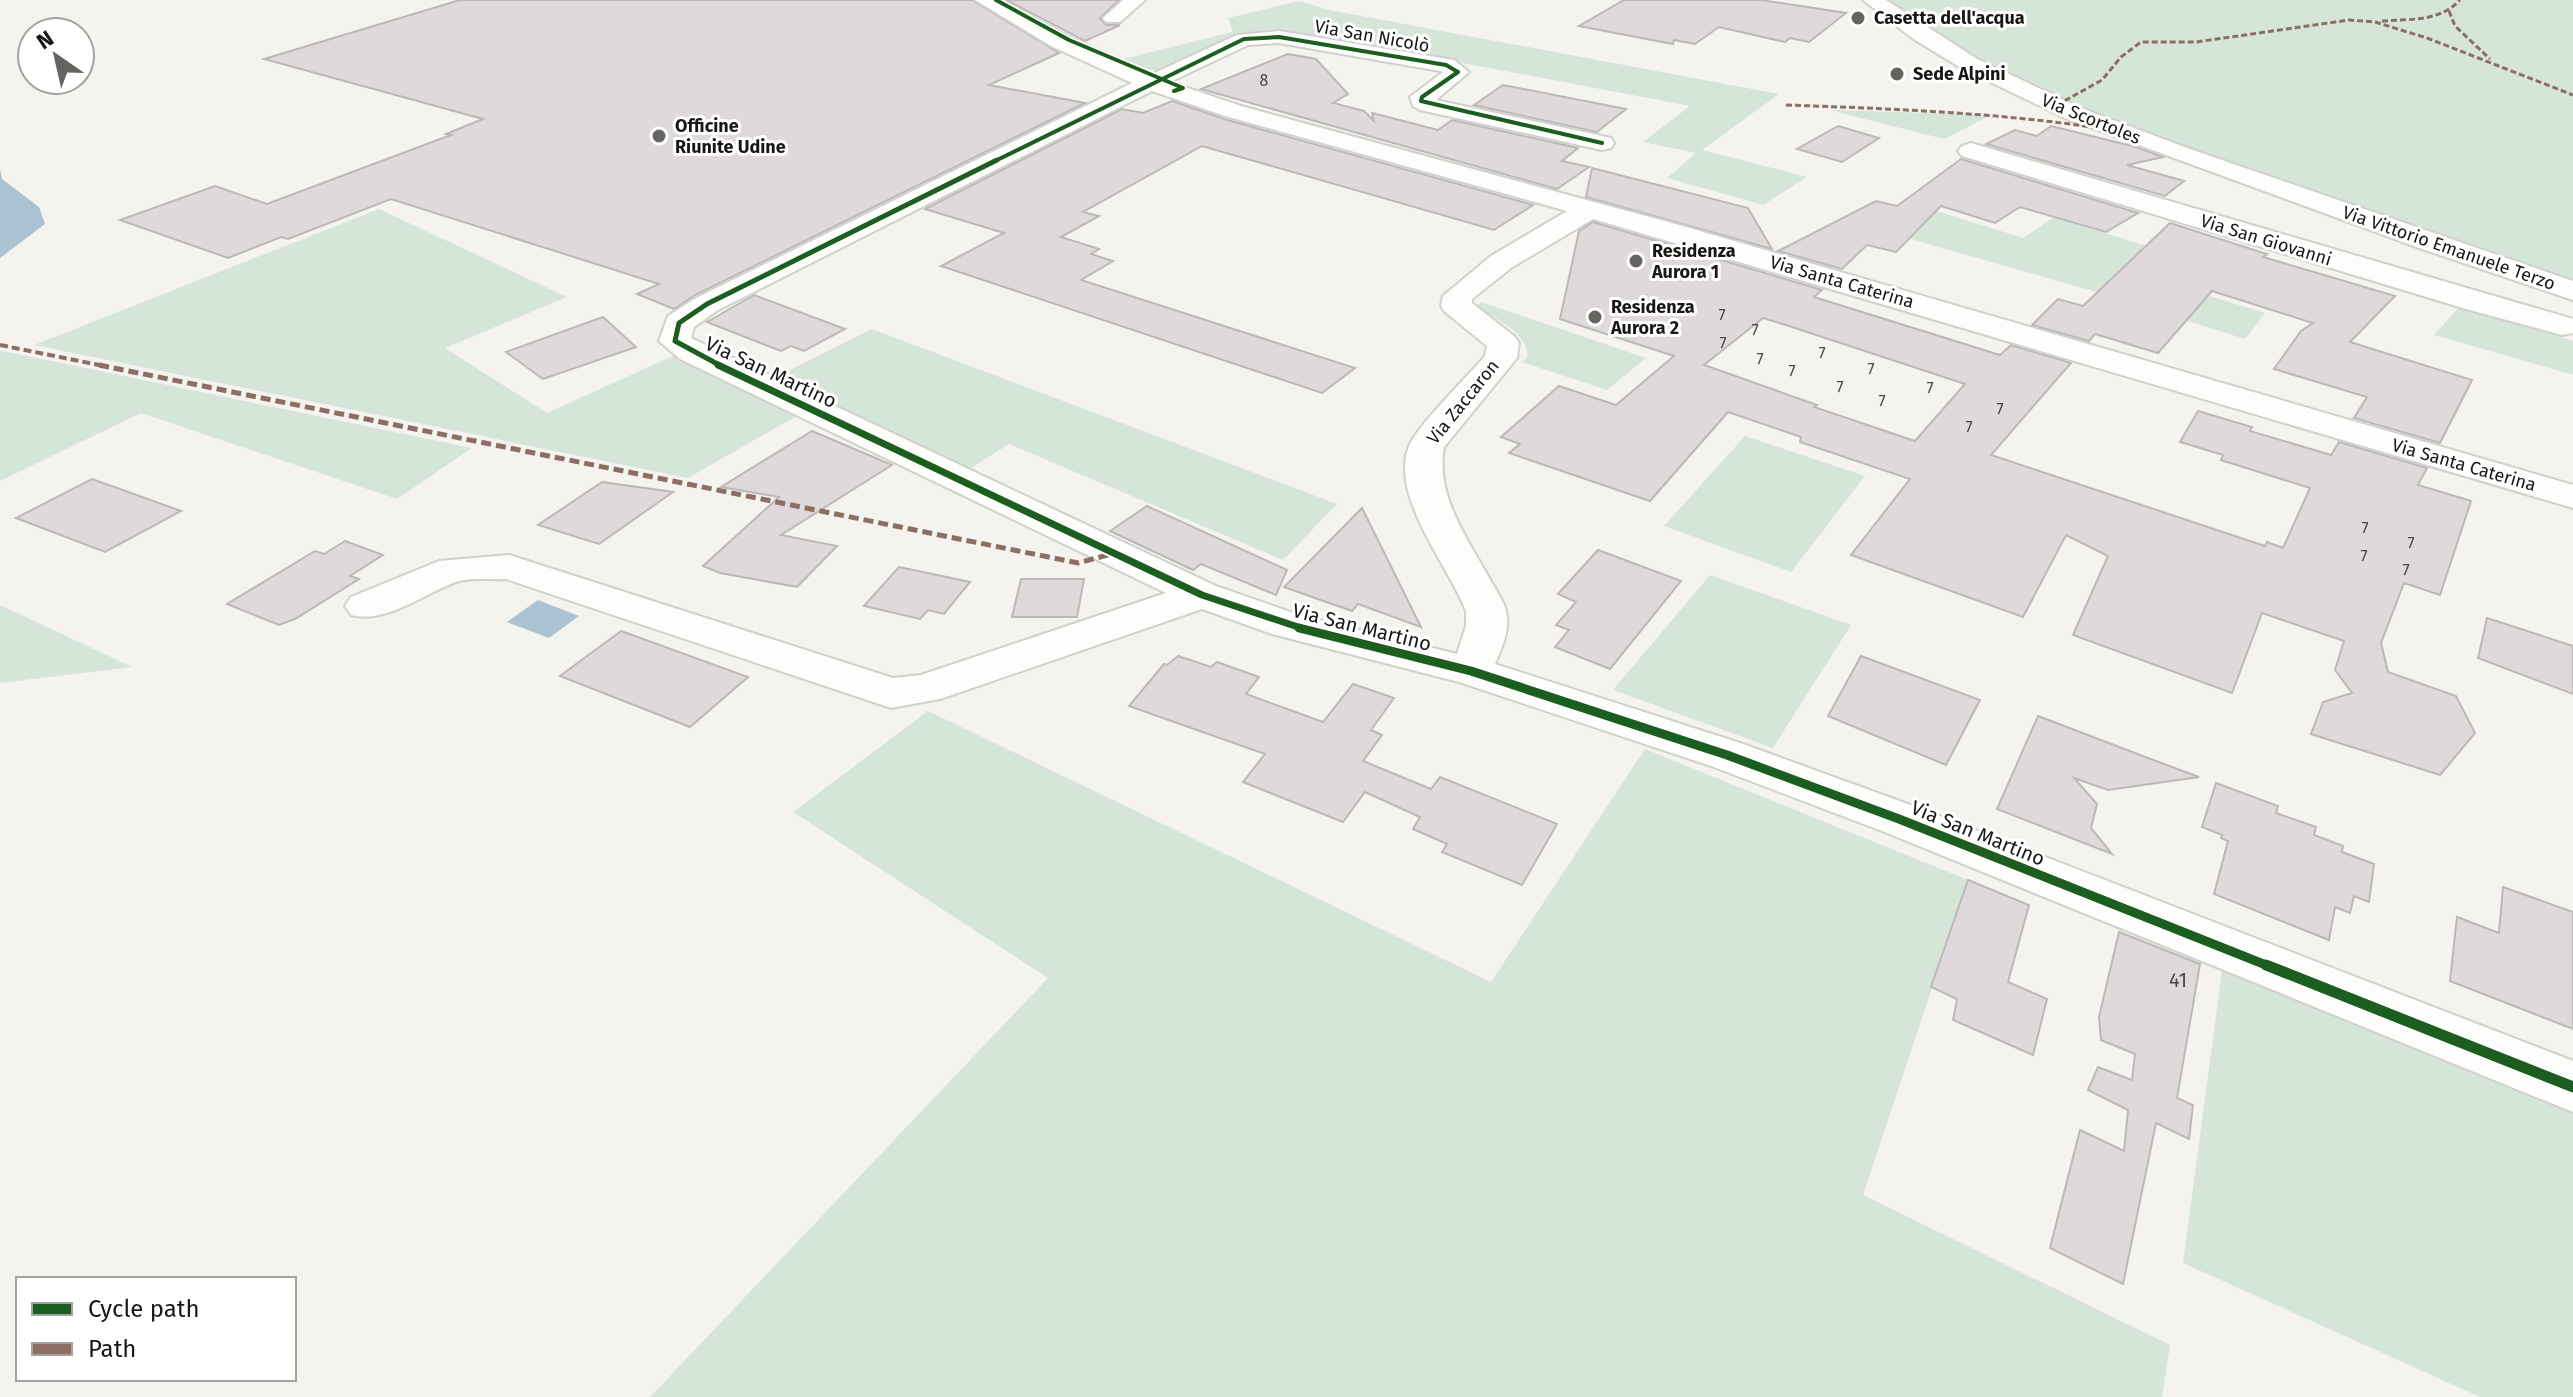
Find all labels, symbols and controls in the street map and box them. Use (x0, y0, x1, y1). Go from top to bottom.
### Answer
place label: Casetta dell'acqua (1874, 7, 2025, 29)
marker: Casetta dell'acqua (1849, 9, 1867, 27)
street label: Via San Nicolò (1313, 15, 1431, 57)
north arrow (16, 16, 96, 96)
text: N (31, 25, 59, 55)
place label: Sede Alpini (1913, 63, 2005, 85)
marker: Sede Alpini (1888, 65, 1906, 83)
house number: 8 (1260, 71, 1269, 90)
street label: Via Scortoles (2038, 89, 2144, 149)
place label: Officine Riunite Udine (675, 115, 786, 158)
marker: Officine Riunite Udine (650, 127, 668, 145)
street label: Via Vittorio Emanuele Terzo (2340, 201, 2558, 295)
street label: Via San Giovanni (2198, 210, 2334, 270)
place label: Residenza Aurora 1 (1651, 240, 1736, 283)
street label: Via Santa Caterina (1767, 251, 1917, 313)
marker: Residenza Aurora 1 (1627, 252, 1645, 270)
place label: Residenza Aurora 2 (1610, 296, 1695, 339)
house number: 7 (1718, 306, 1726, 325)
marker: Residenza Aurora 2 (1586, 308, 1604, 326)
house number: 7 (1751, 321, 1759, 340)
street label: Via San Martino (702, 331, 840, 413)
house number: 7 (1719, 334, 1727, 353)
house number: 7 (1818, 344, 1826, 363)
house number: 7 (1756, 350, 1764, 369)
street label: Via Zaccaron (1422, 355, 1504, 449)
house number: 7 (1867, 360, 1875, 379)
house number: 7 (1788, 362, 1796, 381)
house number: 7 (1836, 378, 1844, 397)
house number: 7 (1926, 379, 1934, 398)
house number: 7 (1878, 392, 1886, 411)
house number: 7 (1996, 400, 2004, 419)
house number: 7 (1965, 418, 1973, 437)
street label: Via Santa Caterina (2389, 434, 2539, 496)
house number: 7 (2361, 519, 2369, 538)
house number: 7 (2407, 534, 2415, 553)
house number: 7 (2360, 547, 2368, 566)
house number: 7 (2402, 561, 2410, 580)
street label: Via San Martino (1290, 598, 1434, 656)
street label: Via San Martino (1908, 795, 2048, 871)
house number: 41 (2169, 968, 2187, 992)
legend (16, 1277, 296, 1381)
text: Cycle path (88, 1295, 200, 1323)
text: Path (88, 1335, 136, 1363)

